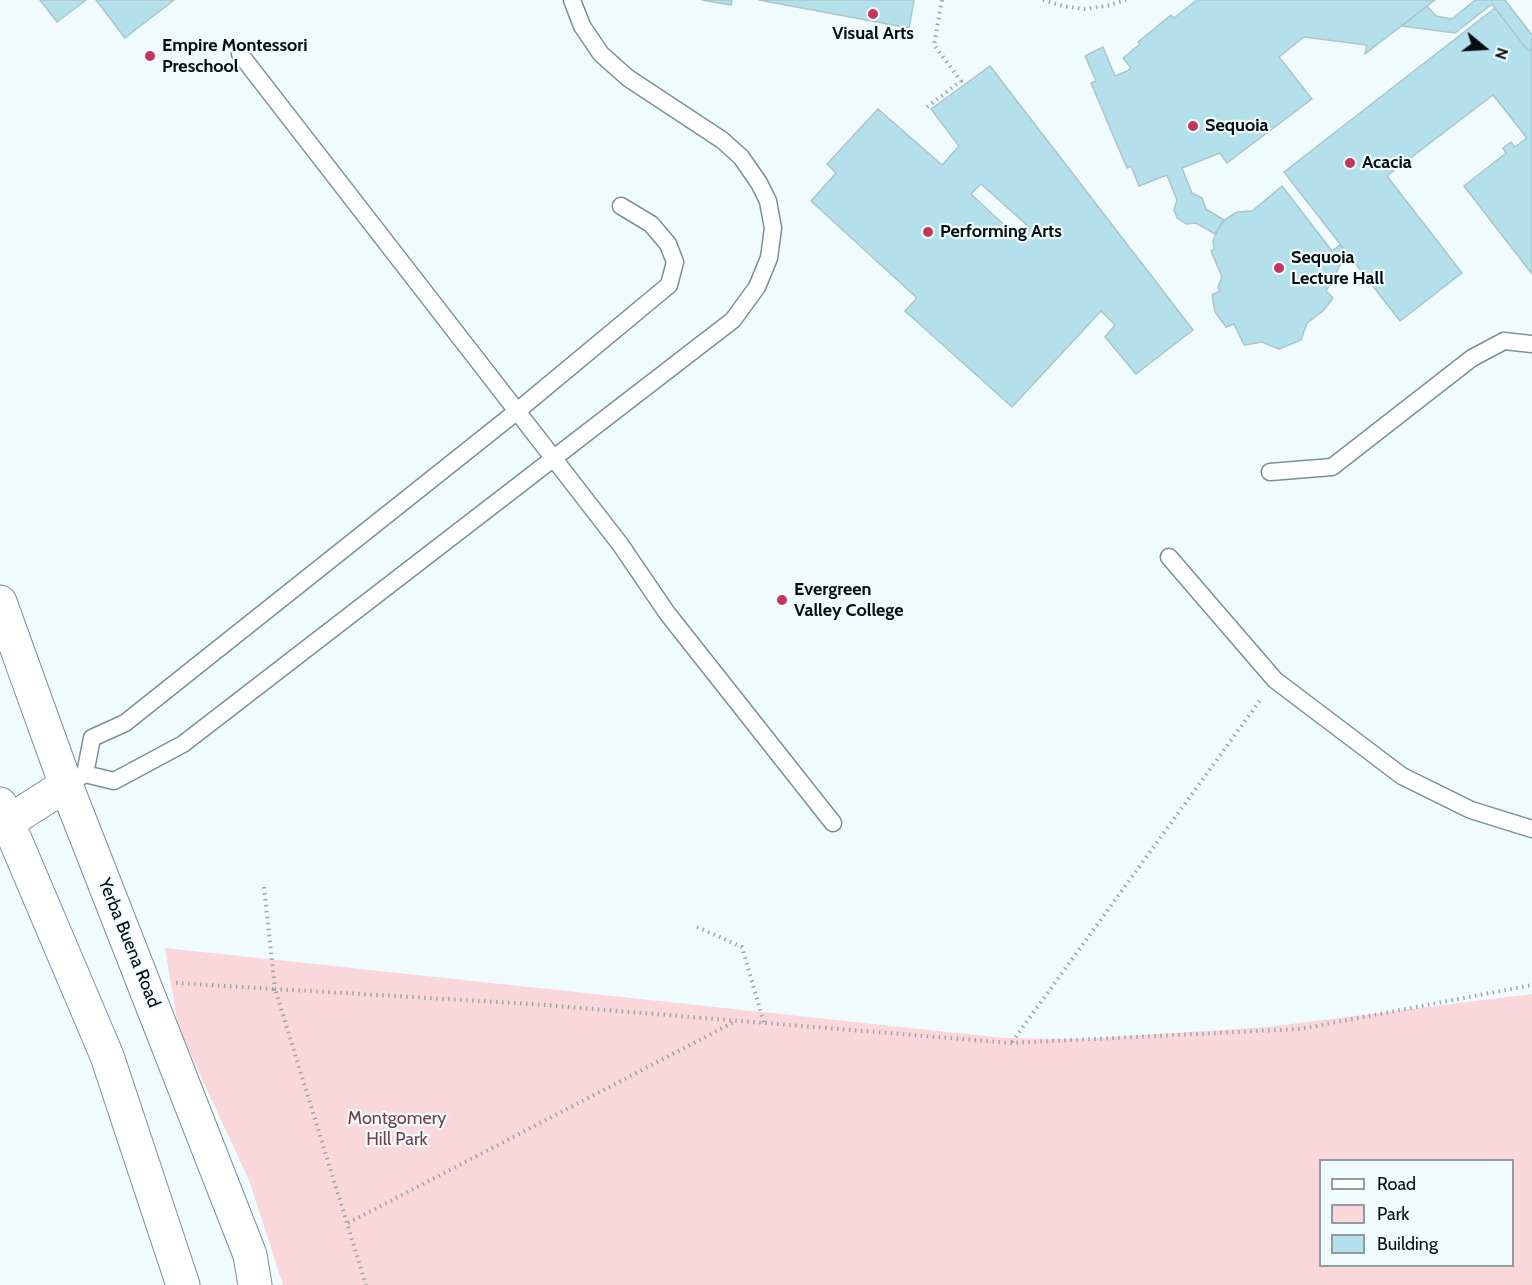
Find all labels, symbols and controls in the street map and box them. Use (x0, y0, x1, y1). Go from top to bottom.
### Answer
marker: Visual Arts (866, 7, 880, 21)
north arrow (1454, 18, 1514, 78)
place label: Visual Arts (832, 23, 914, 45)
place label: Empire Montessori Preschool (162, 35, 308, 78)
text: N (1491, 45, 1512, 62)
marker: Empire Montessori Preschool (143, 49, 157, 63)
place label: Sequoia (1205, 115, 1268, 137)
marker: Sequoia (1186, 119, 1200, 133)
place label: Acacia (1362, 152, 1412, 174)
marker: Acacia (1343, 156, 1357, 170)
place label: Performing Arts (940, 221, 1062, 243)
marker: Performing Arts (921, 225, 935, 239)
place label: Sequoia Lecture Hall (1291, 247, 1384, 290)
marker: Sequoia Lecture Hall (1272, 261, 1286, 275)
place label: Evergreen Valley College (794, 579, 904, 622)
marker: Evergreen Valley College (775, 593, 789, 607)
street label: Yerba Buena Road (93, 875, 165, 1011)
park label: Montgomery Hill Park (348, 1108, 446, 1150)
legend (1319, 1159, 1514, 1267)
text: Road (1377, 1173, 1416, 1195)
text: Park (1377, 1203, 1409, 1225)
text: Building (1377, 1233, 1438, 1255)

